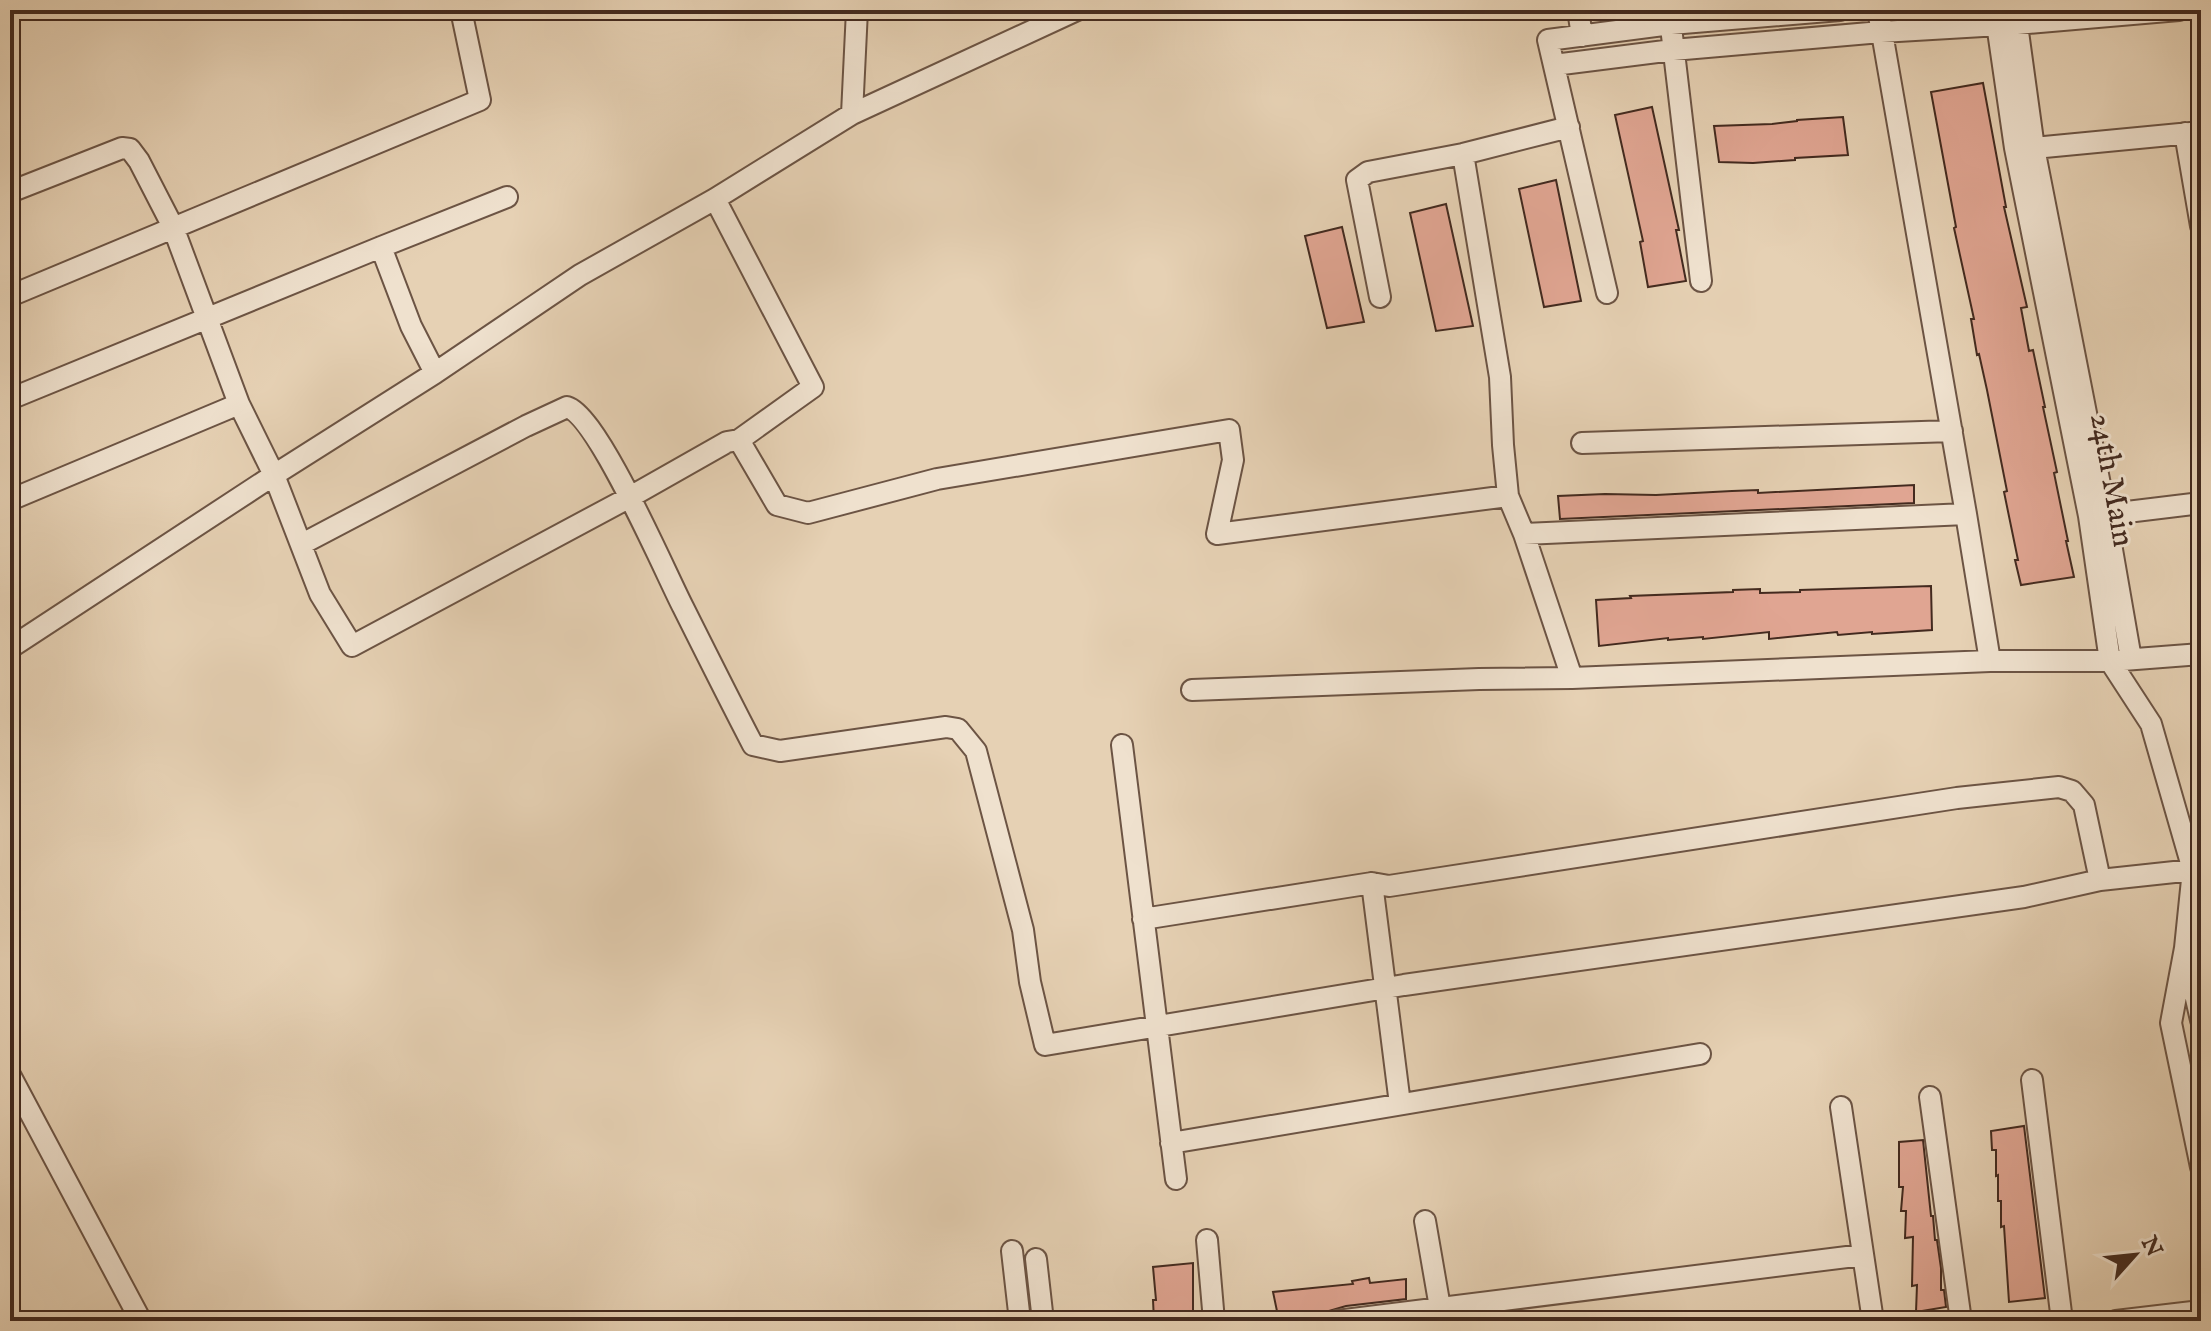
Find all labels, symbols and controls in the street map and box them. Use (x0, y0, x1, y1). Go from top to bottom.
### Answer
street label: 24th Main (2079, 410, 2143, 550)
north arrow (2095, 1215, 2175, 1295)
text: N (2134, 1231, 2168, 1262)

